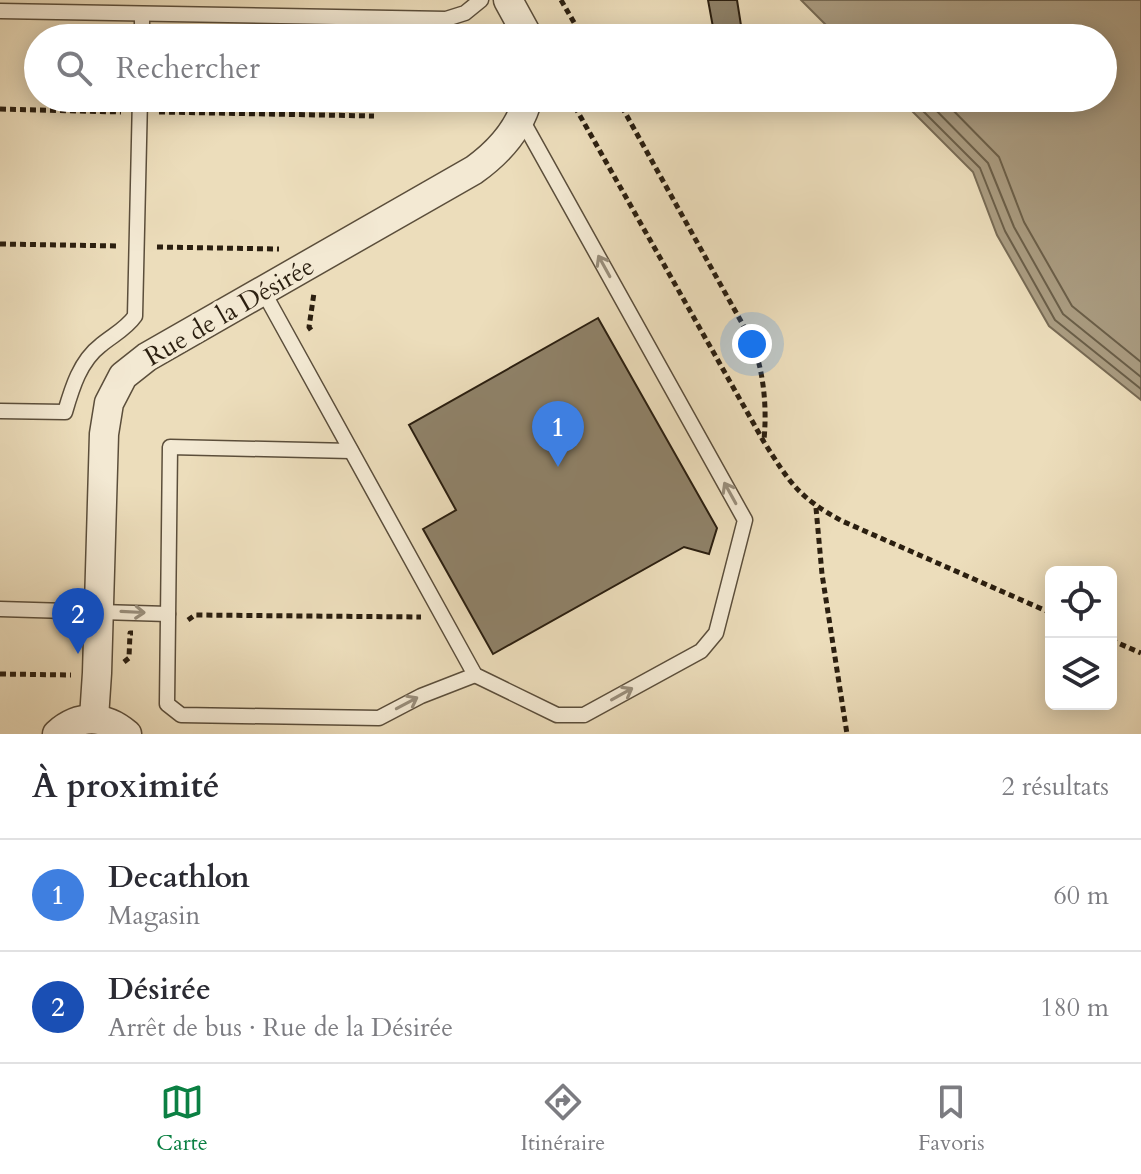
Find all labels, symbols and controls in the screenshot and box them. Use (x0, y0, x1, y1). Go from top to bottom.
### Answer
search box (24, 24, 1117, 112)
icon: search (52, 46, 96, 90)
text: Rechercher (116, 48, 260, 89)
street label: Rue de la Désirée (138, 249, 321, 374)
one-way arrow (595, 255, 611, 278)
your location (732, 324, 772, 364)
pin: 1 (532, 401, 584, 467)
one-way arrow (721, 482, 737, 506)
map controls (1045, 566, 1117, 710)
button: locate (1045, 566, 1117, 638)
pin: 2 (52, 588, 104, 654)
one-way arrow (119, 605, 146, 620)
button: layers (1045, 638, 1117, 710)
one-way arrow (610, 686, 634, 701)
one-way arrow (395, 695, 419, 711)
text: À proximité (32, 763, 219, 809)
text: 2 résultats (1001, 769, 1109, 804)
text: Decathlon (108, 857, 250, 898)
text: 1 (51, 878, 65, 913)
text: 60 m (1053, 878, 1109, 913)
text: Magasin (108, 898, 200, 933)
text: Désirée (108, 969, 211, 1010)
text: 2 (51, 990, 65, 1025)
text: 180 m (1040, 990, 1109, 1025)
text: Arrêt de bus · Rue de la Désirée (108, 1010, 453, 1045)
tab: Carte (156, 1080, 208, 1158)
tab: Itinéraire (520, 1080, 605, 1158)
tab: Favoris (918, 1080, 985, 1158)

